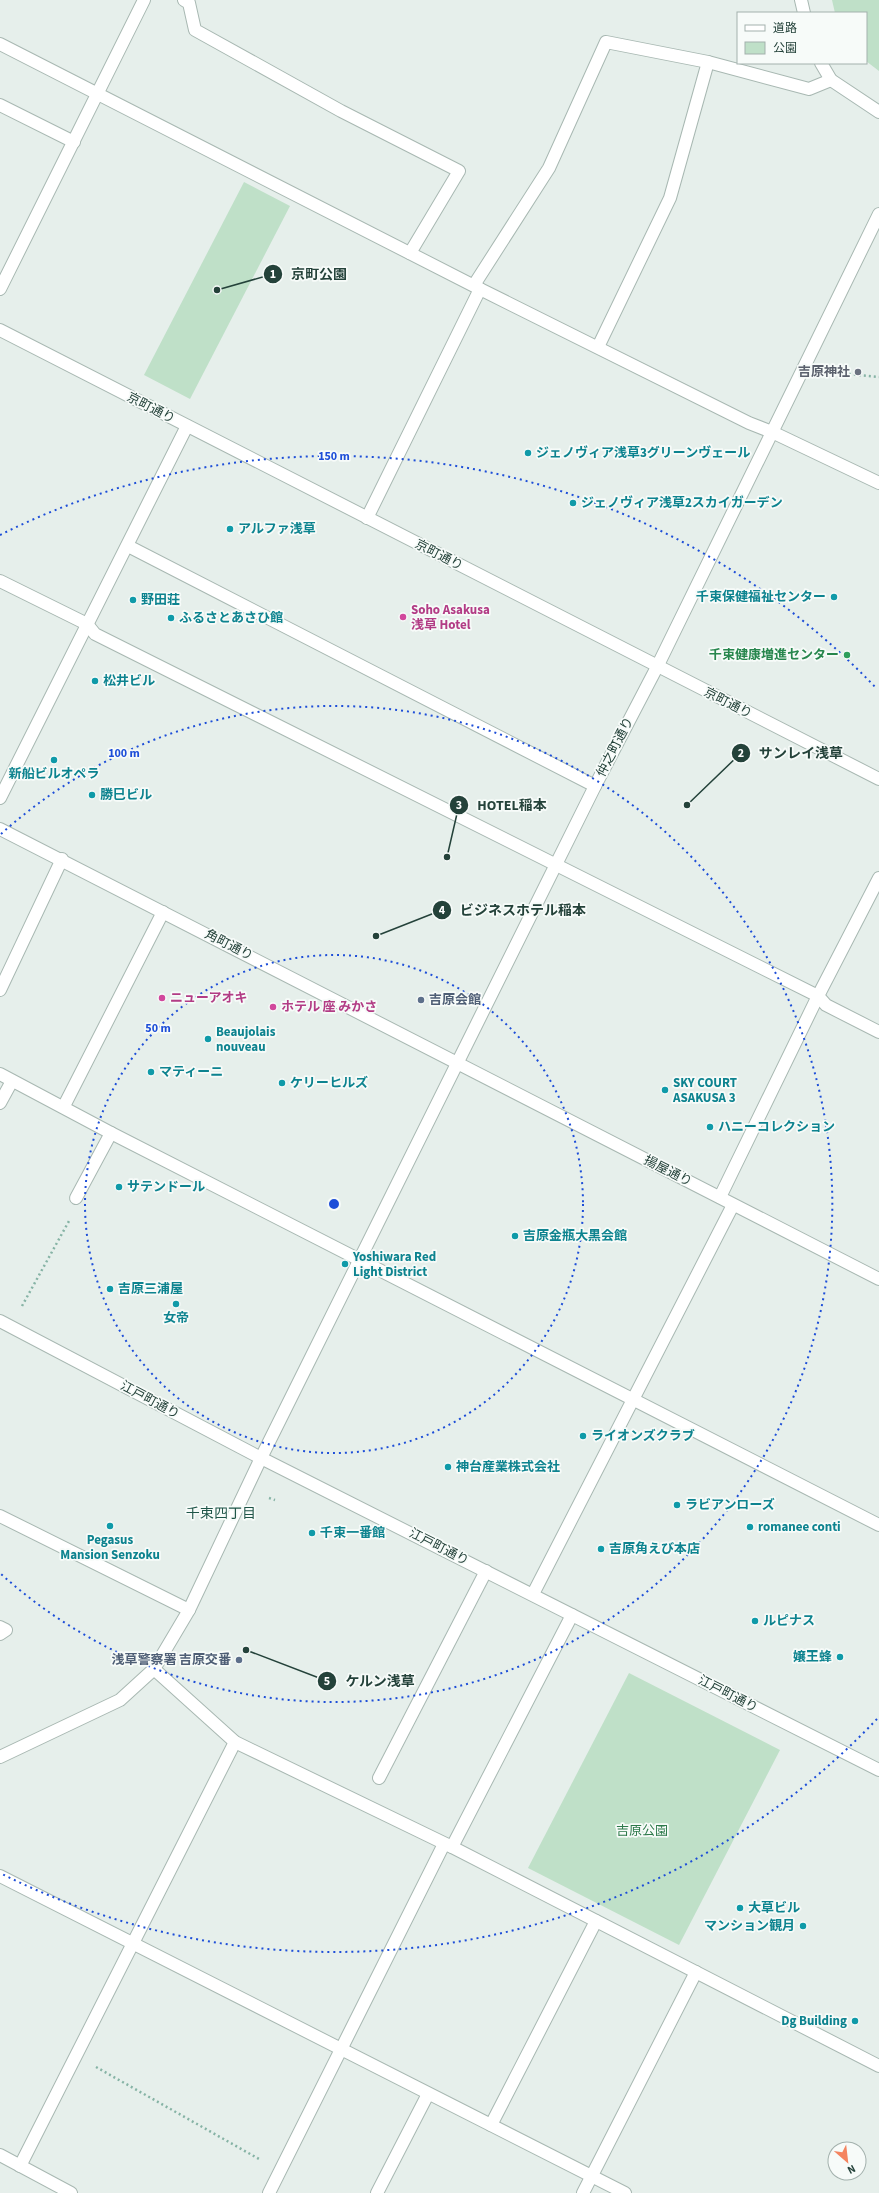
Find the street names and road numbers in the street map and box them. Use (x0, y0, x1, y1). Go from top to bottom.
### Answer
street label: 京町通り (124, 388, 178, 428)
street label: 京町通り (412, 535, 466, 575)
street label: 京町通り (701, 683, 755, 723)
street label: 仲之町通り (592, 714, 638, 780)
street label: 角町通り (202, 925, 256, 965)
street label: 揚屋通り (641, 1151, 695, 1191)
street label: 江戸町通り (117, 1377, 183, 1423)
street label: 江戸町通り (406, 1524, 472, 1570)
street label: 江戸町通り (695, 1671, 761, 1717)

